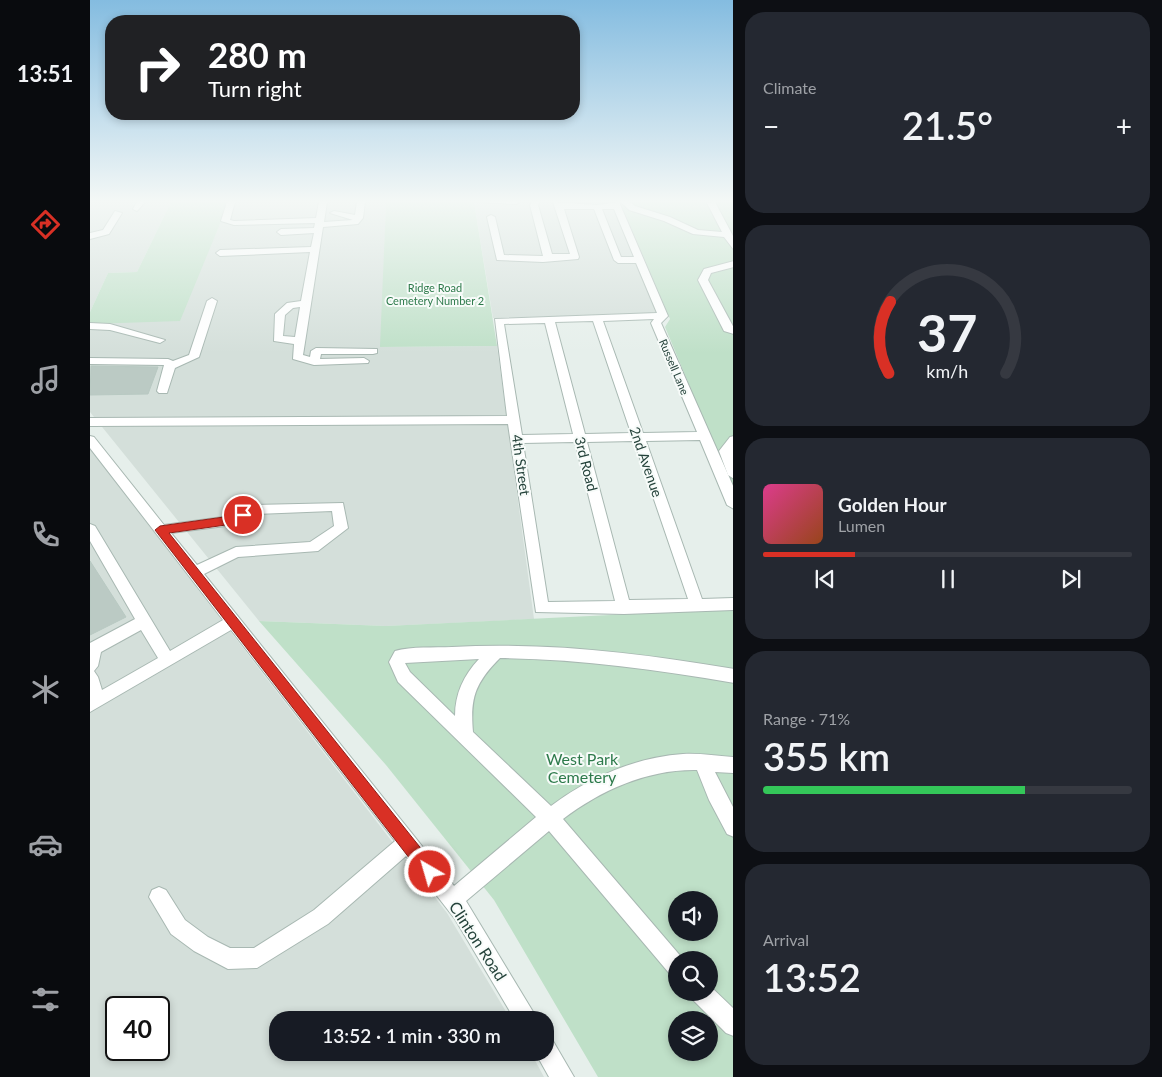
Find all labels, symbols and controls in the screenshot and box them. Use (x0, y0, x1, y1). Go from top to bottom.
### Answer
text: 280 m (208, 33, 307, 75)
icon: right (125, 35, 190, 100)
text: 13:51 (17, 60, 73, 87)
text: Turn right (208, 75, 302, 102)
text: Climate (763, 78, 816, 97)
text: 21.5° (902, 102, 993, 148)
text: − (763, 109, 779, 143)
text: + (1116, 109, 1132, 143)
icon: directions (28, 207, 63, 242)
park label: Ridge Road Cemetery Number 2 (386, 281, 484, 307)
text: 37 (917, 301, 978, 363)
street label: Russell Lane (657, 337, 692, 397)
text: km/h (927, 360, 968, 382)
icon: music (28, 362, 63, 397)
street label: 2nd Avenue (627, 424, 666, 499)
street label: 4th Street (509, 433, 534, 497)
street label: 3rd Road (572, 435, 601, 493)
text: Golden Hour (838, 493, 947, 516)
pin (222, 494, 264, 536)
icon: arrive (229, 501, 257, 529)
text: Lumen (838, 516, 885, 535)
icon: phone (28, 517, 63, 552)
icon: previous (811, 565, 839, 593)
icon: pause (934, 565, 962, 593)
icon: next (1057, 565, 1085, 593)
icon: climate (28, 672, 63, 707)
text: Range · 71% (763, 709, 850, 728)
text: 355 km (763, 733, 890, 779)
park label: West Park Cemetery (546, 749, 619, 786)
icon: car (28, 827, 63, 862)
position arrow (403, 845, 455, 897)
map controls (668, 891, 718, 1061)
button: sound (668, 891, 718, 941)
street label: Clinton Road (446, 898, 511, 984)
text: Arrival (763, 930, 809, 949)
button: search (668, 951, 718, 1001)
text: 13:52 (763, 954, 861, 1000)
icon: filters (28, 982, 63, 1017)
speed limit sign: 40 (105, 996, 170, 1061)
button: layers (668, 1011, 718, 1061)
text: 13:52 · 1 min · 330 m (322, 1024, 501, 1047)

